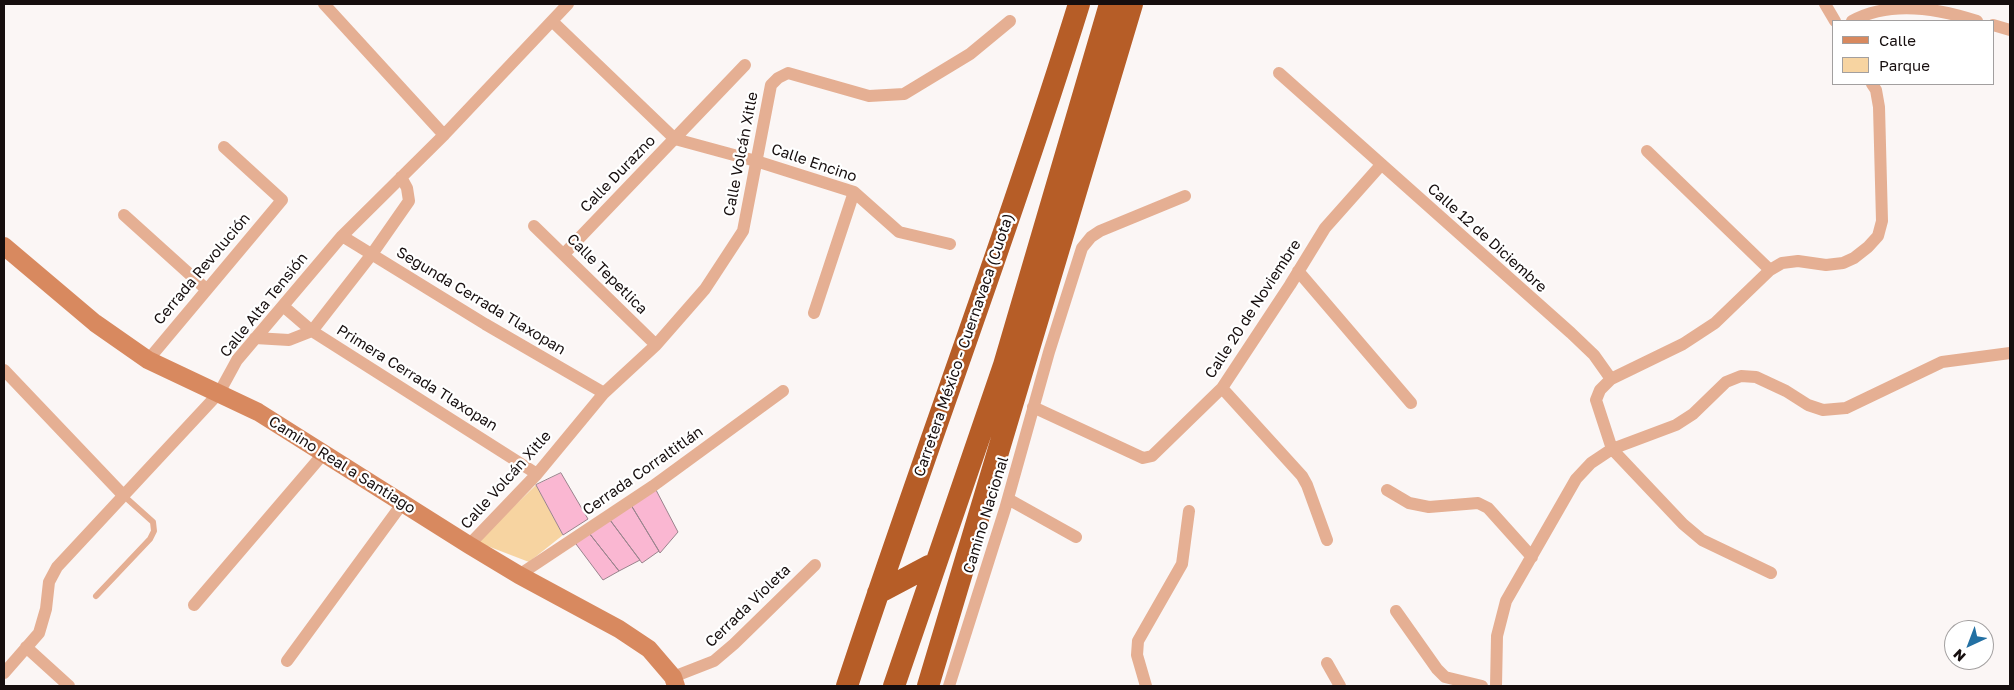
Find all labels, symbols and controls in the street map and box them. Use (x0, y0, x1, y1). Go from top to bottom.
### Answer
legend (1832, 20, 1994, 85)
text: Calle (1879, 31, 1916, 49)
text: Parque (1879, 56, 1930, 74)
street label: Calle Volcán Xitle (720, 90, 762, 218)
street label: Calle Durazno (577, 132, 659, 216)
street label: Calle Encino (769, 140, 859, 186)
street label: Calle 12 de Diciembre (1424, 180, 1550, 296)
street label: Cerrada Revolución (150, 210, 254, 328)
street label: Carretera México - Cuernavaca (Cuota) (910, 211, 1018, 479)
street label: Calle Tepetlica (563, 230, 651, 318)
street label: Calle 20 de Noviembre (1201, 236, 1305, 382)
street label: Segunda Cerrada Tlaxopan (393, 243, 569, 359)
street label: Calle Alta Tensión (216, 249, 312, 361)
street label: Primera Cerrada Tlaxopan (333, 321, 501, 435)
street label: Camino Real a Santiago (265, 412, 419, 518)
street label: Cerrada Corraltitlán (579, 423, 707, 519)
street label: Calle Volcán Xitle (457, 427, 555, 533)
street label: Camino Nacional (960, 454, 1012, 576)
street label: Cerrada Violeta (702, 561, 794, 651)
north arrow (1944, 620, 1994, 670)
text: N (1949, 646, 1969, 665)

